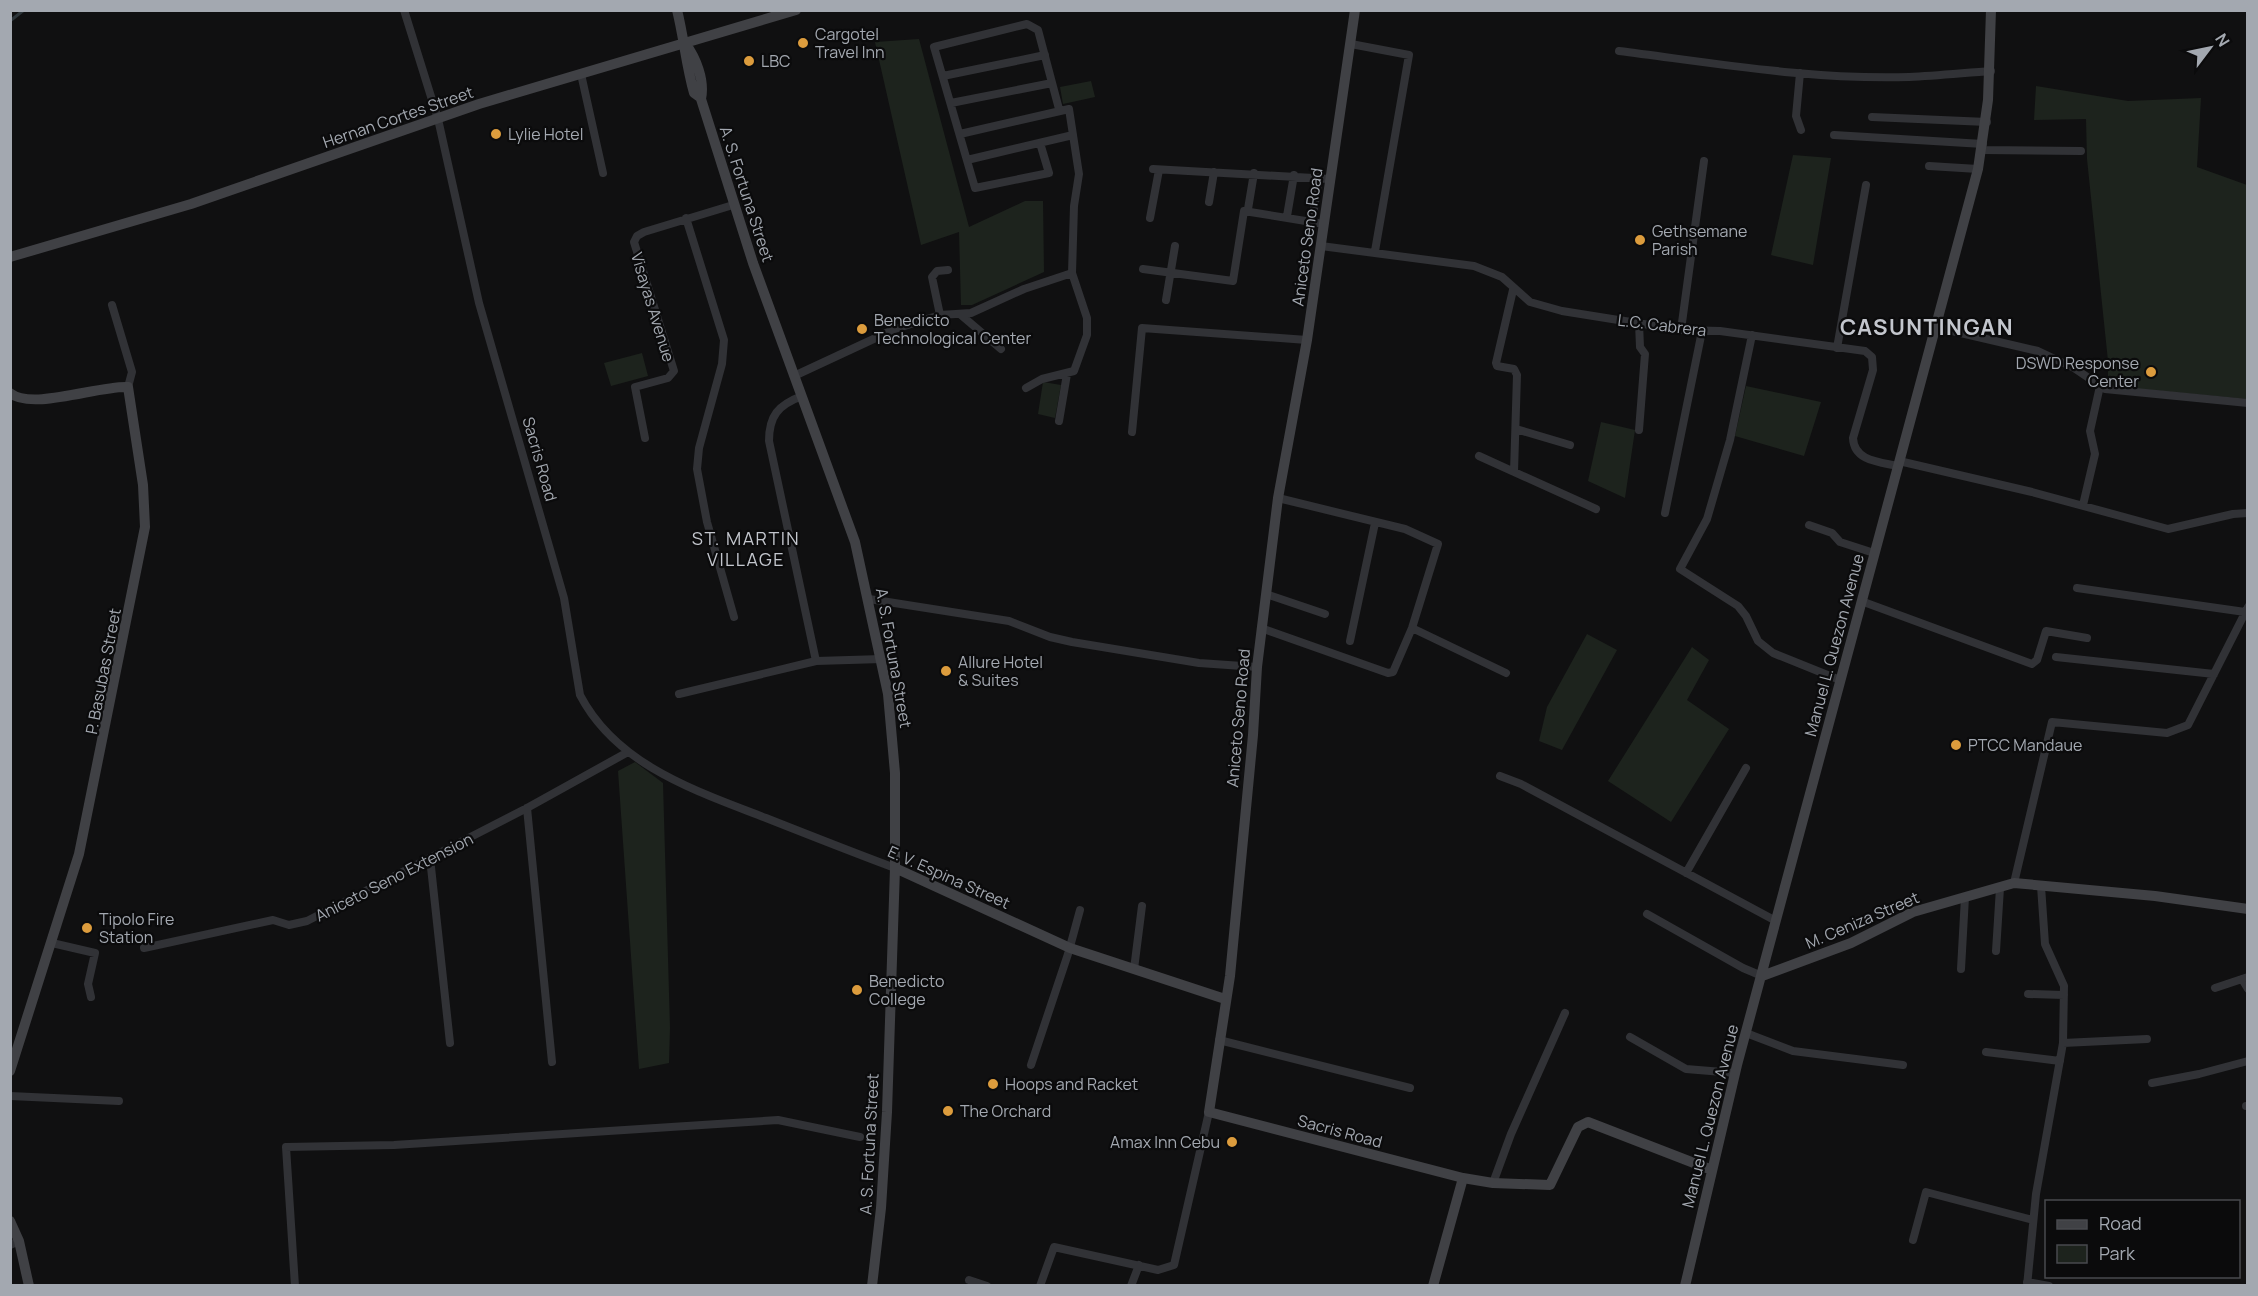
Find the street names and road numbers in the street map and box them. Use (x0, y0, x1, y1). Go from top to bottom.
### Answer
street label: Hernan Cortes Street (320, 81, 476, 153)
street label: A. S. Fortuna Street (715, 123, 779, 265)
street label: Aniceto Seno Road (1286, 167, 1328, 307)
street label: Visayas Avenue (626, 250, 680, 364)
street label: L.C. Cabrera (1616, 309, 1708, 341)
street label: Sacris Road (517, 414, 563, 504)
street label: Manuel L. Quezon Avenue (1799, 551, 1869, 739)
street label: A. S. Fortuna Street (871, 586, 917, 730)
street label: P. Basubas Street (80, 606, 126, 736)
street label: Aniceto Seno Road (1221, 648, 1255, 788)
street label: Aniceto Seno Extension (311, 828, 477, 926)
street label: E. V. Espina Street (884, 840, 1014, 914)
street label: M. Ceniza Street (1802, 886, 1922, 954)
street label: Manuel L. Quezon Avenue (1677, 1022, 1743, 1210)
street label: A. S. Fortuna Street (854, 1073, 884, 1215)
street label: Sacris Road (1295, 1109, 1385, 1153)

